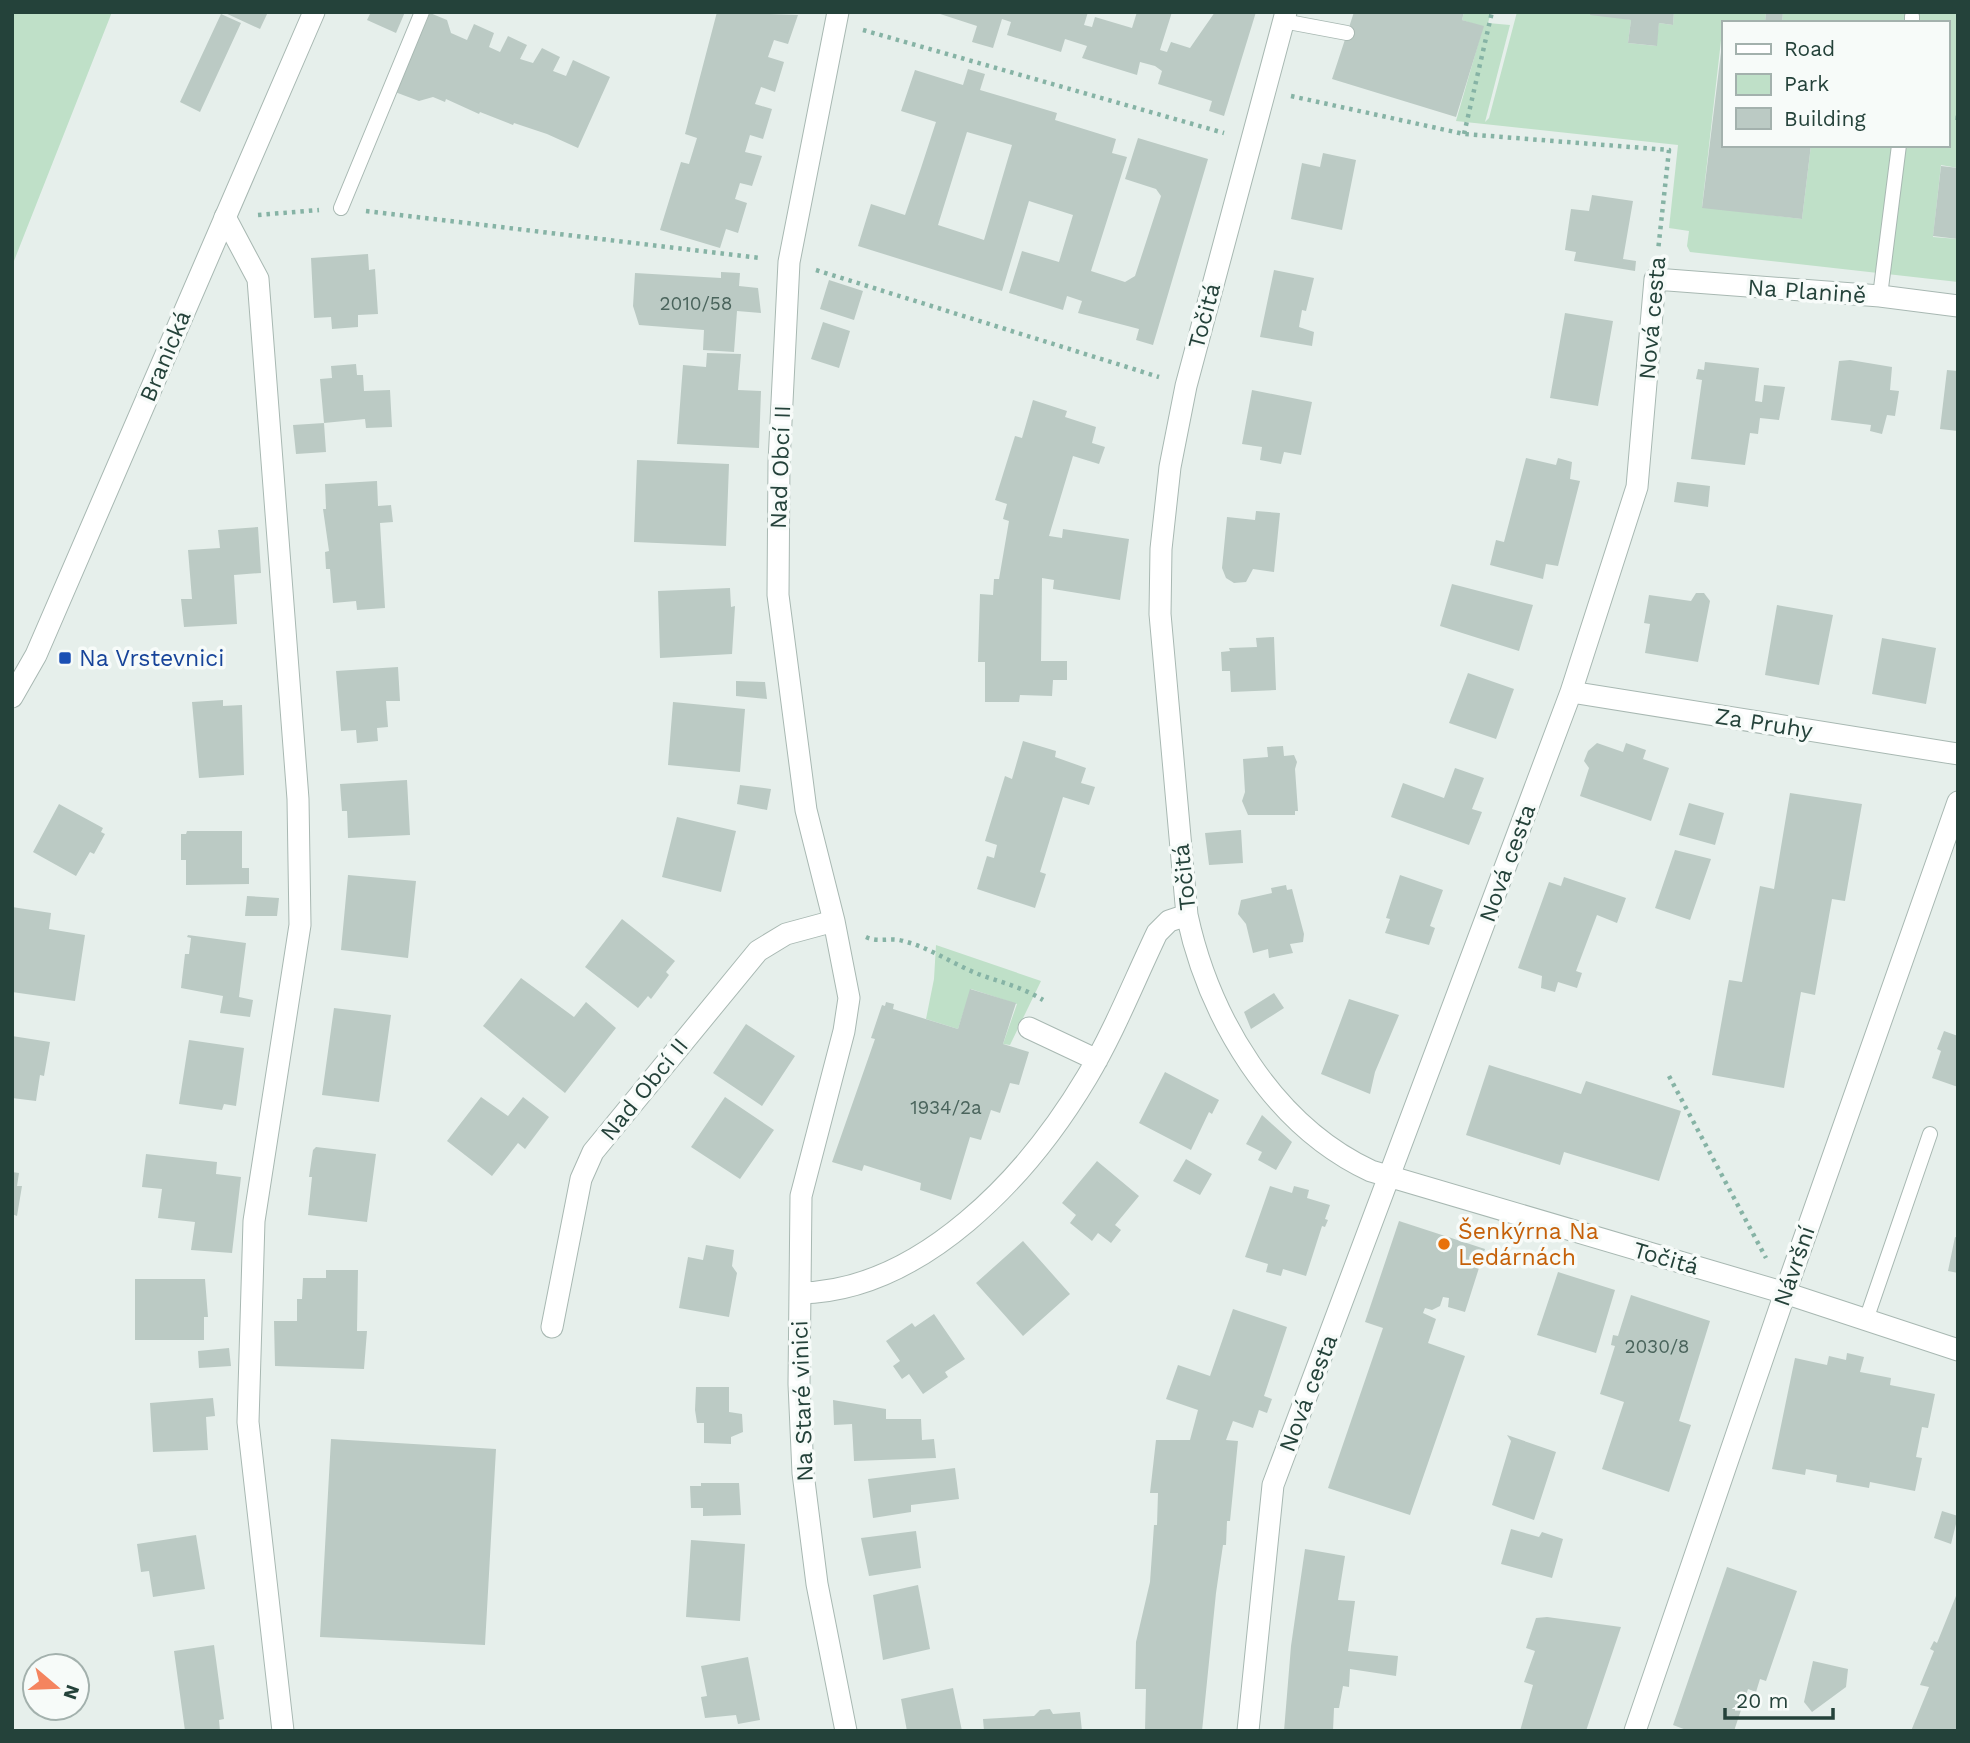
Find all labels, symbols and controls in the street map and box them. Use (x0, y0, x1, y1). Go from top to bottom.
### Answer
legend (1722, 21, 1949, 147)
text: Road (1784, 36, 1835, 61)
text: Park (1784, 71, 1829, 96)
text: Building (1784, 106, 1866, 131)
street label: Nová cesta (1634, 255, 1671, 381)
street label: Na Planině (1747, 274, 1867, 309)
street label: Točitá (1183, 280, 1226, 352)
house number: 2010/58 (660, 292, 732, 315)
street label: Branická (134, 307, 197, 406)
street label: Nad Obcí II (765, 405, 796, 529)
place label: Na Vrstevnici (79, 645, 224, 672)
marker: Na Vrstevnici (57, 650, 73, 666)
street label: Za Pruhy (1713, 702, 1815, 745)
street label: Nová cesta (1474, 801, 1541, 926)
street label: Točitá (1168, 842, 1201, 912)
street label: Nad Obcí II (595, 1033, 694, 1146)
house number: 1934/2a (910, 1096, 982, 1119)
place label: Šenkýrna Na Ledárnách (1458, 1217, 1599, 1271)
street label: Návršní (1768, 1223, 1821, 1310)
marker: Šenkýrna Na Ledárnách (1436, 1236, 1452, 1252)
street label: Točitá (1630, 1236, 1702, 1281)
street label: Na Staré vinici (786, 1320, 819, 1482)
street label: Nová cesta (1274, 1331, 1343, 1456)
house number: 2030/8 (1625, 1335, 1689, 1358)
north arrow (21, 1652, 91, 1722)
scale bar (1725, 1676, 1834, 1720)
text: N (58, 1682, 85, 1703)
text: 20 m (1736, 1688, 1788, 1713)

